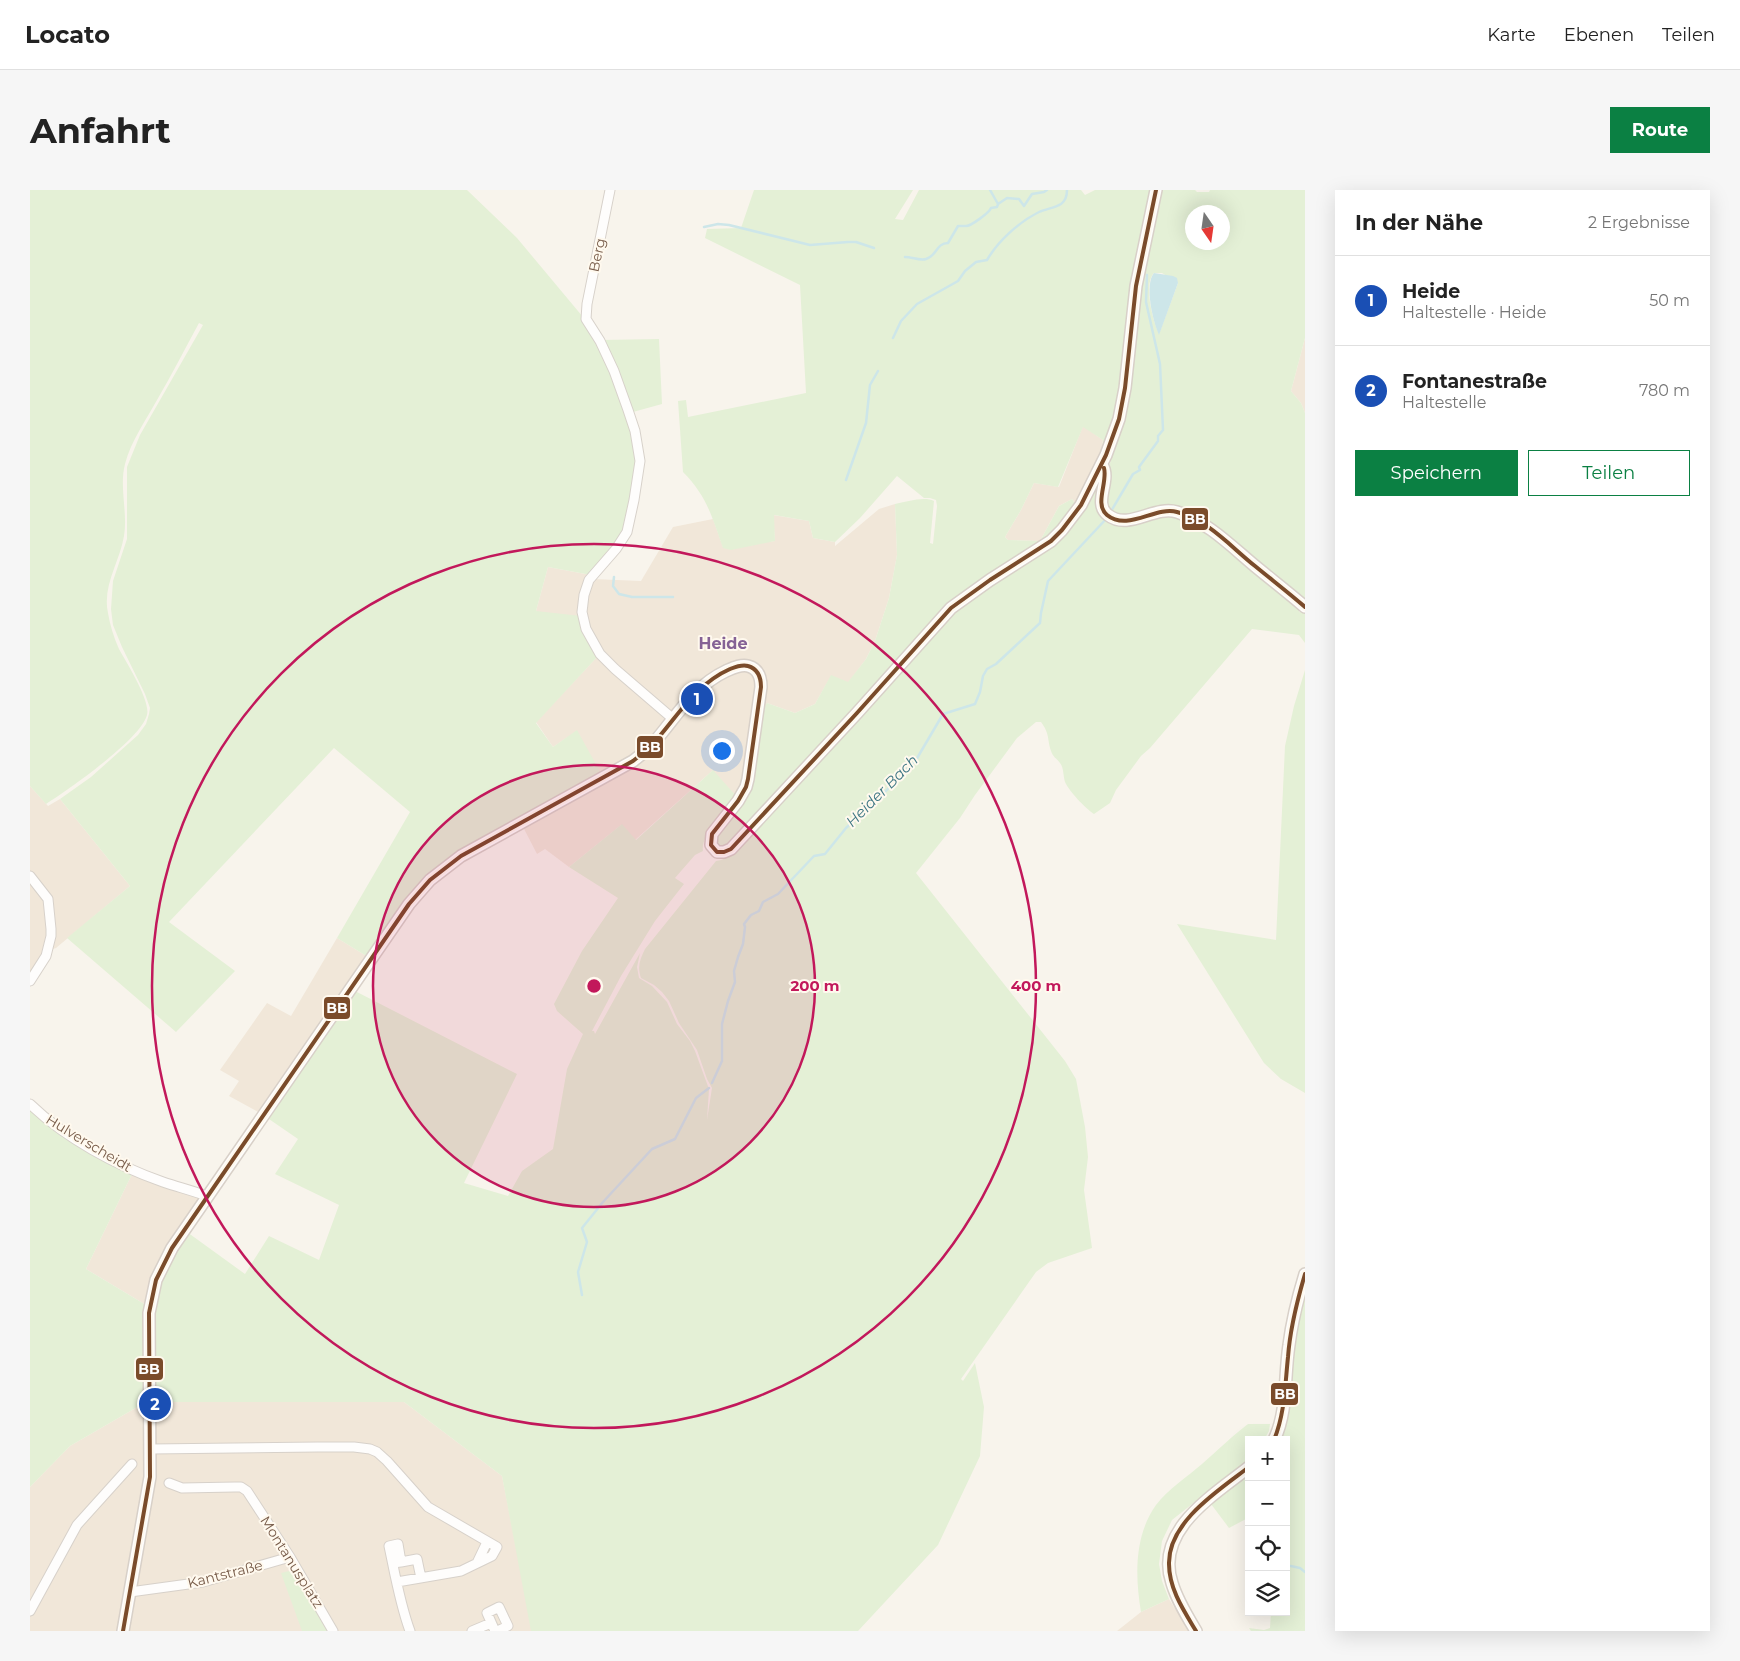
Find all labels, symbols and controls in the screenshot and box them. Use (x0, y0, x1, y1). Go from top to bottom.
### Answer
text: Locato (25, 20, 110, 49)
text: Karte (1487, 24, 1536, 46)
text: Ebenen (1564, 24, 1634, 46)
text: Teilen (1662, 24, 1715, 46)
button: Route (1610, 107, 1710, 153)
text: Anfahrt (30, 109, 171, 152)
north arrow (1185, 205, 1230, 250)
text: In der Nähe (1355, 210, 1483, 235)
text: 2 Ergebnisse (1588, 213, 1690, 232)
street label: Berg (585, 236, 609, 274)
text: Heide (1402, 280, 1460, 303)
text: 1 (1368, 291, 1374, 310)
text: 50 m (1649, 291, 1690, 310)
text: Haltestelle · Heide (1402, 303, 1546, 322)
text: Fontanestraße (1402, 370, 1547, 393)
text: 2 (1366, 381, 1376, 400)
text: 780 m (1639, 381, 1690, 400)
text: Haltestelle (1402, 393, 1486, 412)
button: Speichern (1355, 450, 1518, 496)
button: Teilen (1528, 450, 1690, 496)
line badge: BB (1181, 507, 1209, 531)
text: BB (1184, 510, 1206, 528)
district label: Heide (698, 634, 748, 653)
pin: 1 (681, 680, 713, 718)
line badge: BB (636, 735, 664, 759)
text: BB (639, 738, 661, 756)
your location (709, 738, 735, 764)
water label: Heider Bach (842, 751, 922, 831)
text: 200 m (790, 976, 840, 995)
text: 400 m (1011, 976, 1061, 995)
centre of rings (585, 977, 603, 995)
line badge: BB (323, 996, 351, 1020)
text: BB (326, 999, 348, 1017)
street label: Hulverscheidt (43, 1110, 136, 1176)
line badge: BB (135, 1357, 164, 1381)
text: BB (138, 1360, 160, 1378)
line badge: BB (1270, 1382, 1299, 1406)
pin: 2 (139, 1385, 171, 1423)
text: BB (1274, 1385, 1296, 1403)
map controls (1245, 1436, 1290, 1616)
button: + (1245, 1436, 1290, 1481)
button: − (1245, 1481, 1290, 1526)
street label: Montanusplatz (256, 1513, 328, 1611)
button: locate (1245, 1526, 1290, 1571)
street label: Kantstraße (186, 1556, 264, 1592)
button: layers (1245, 1571, 1290, 1616)

